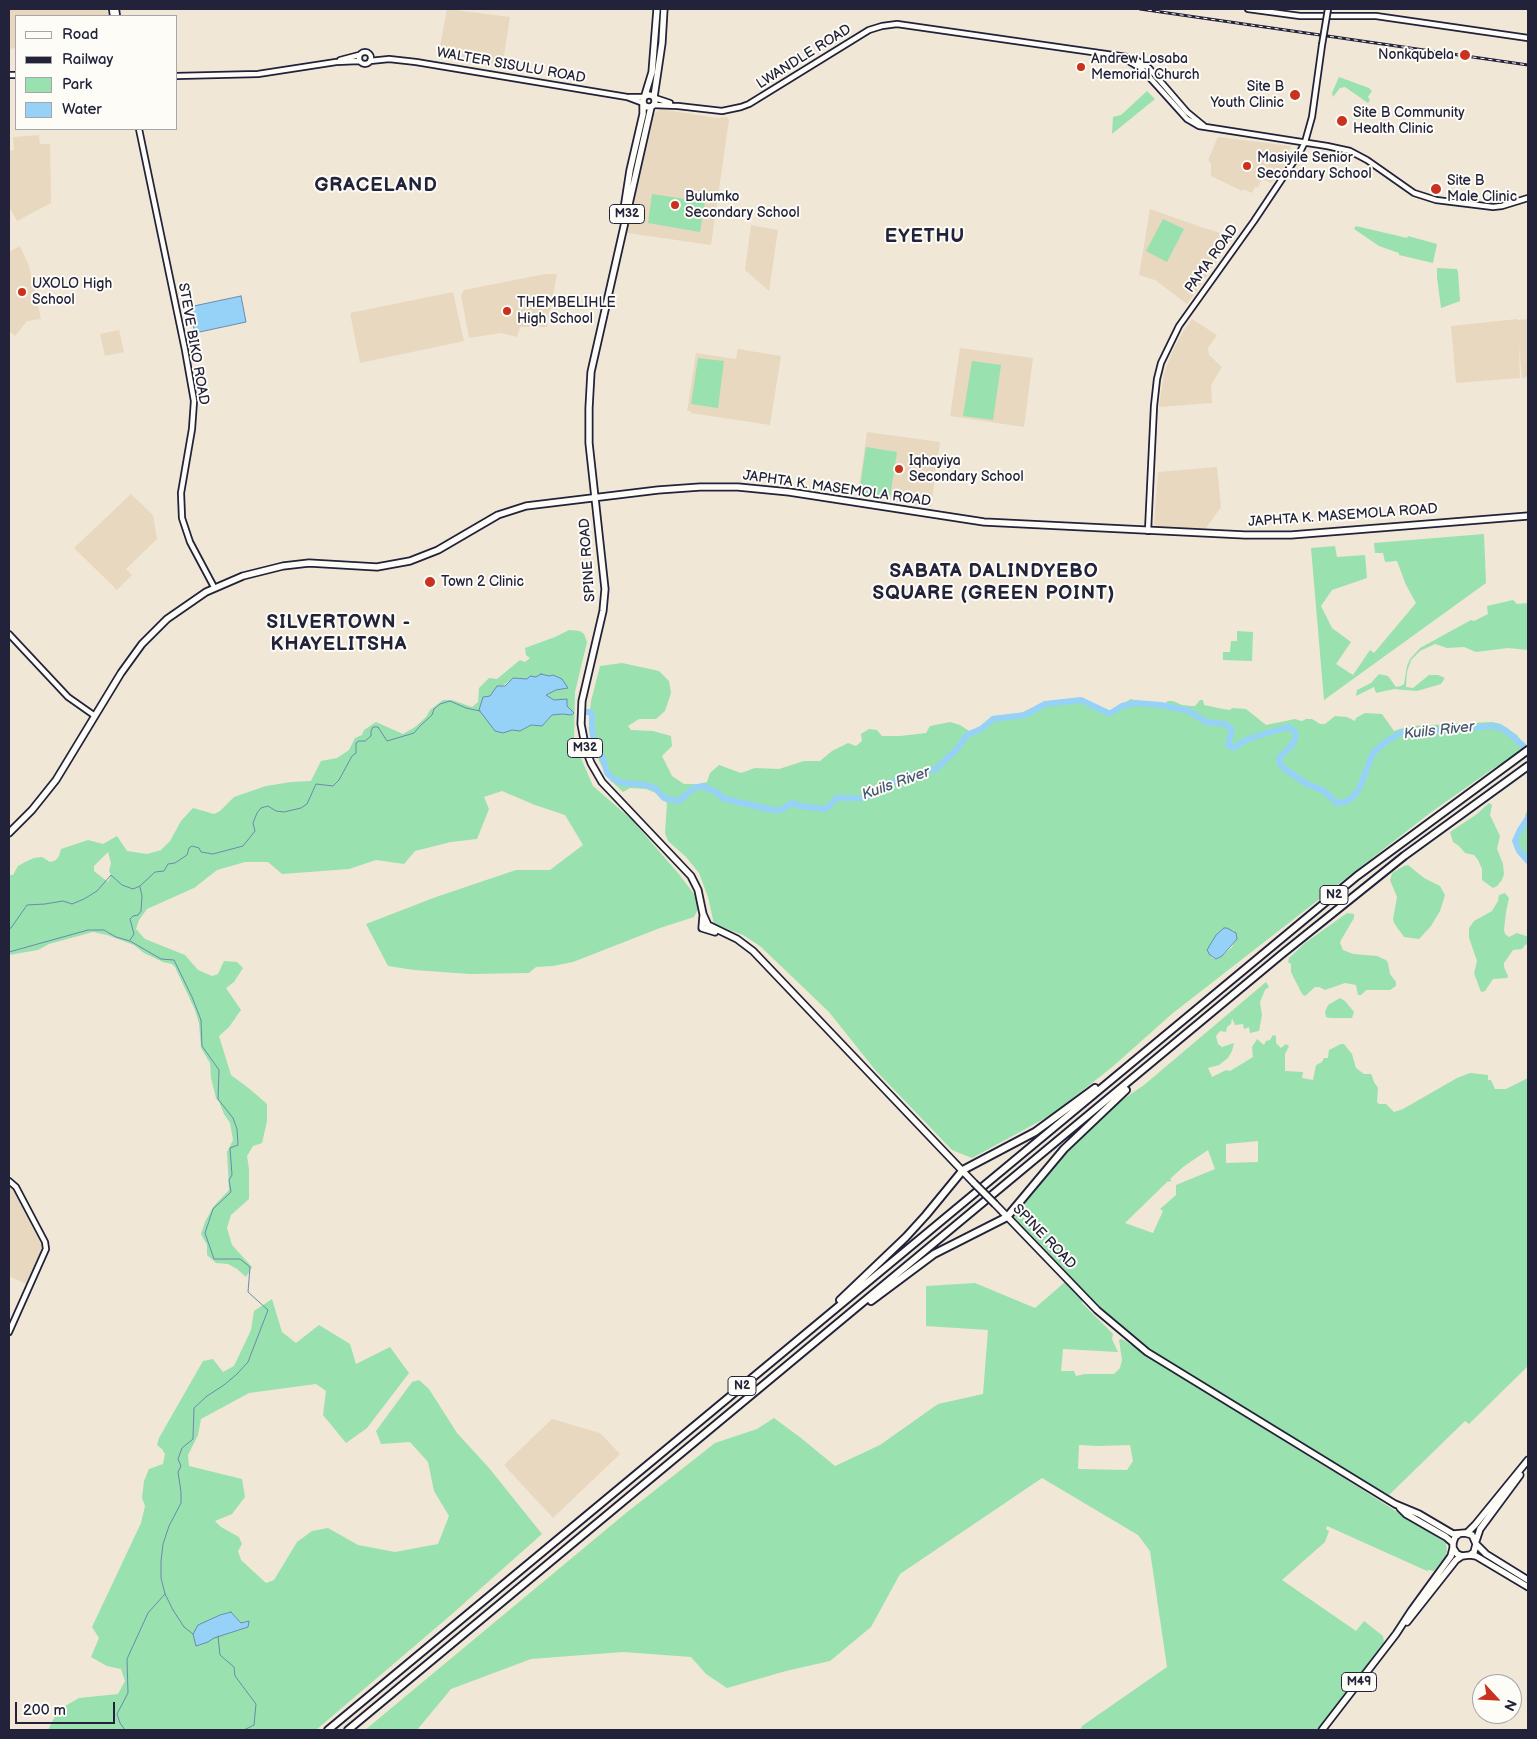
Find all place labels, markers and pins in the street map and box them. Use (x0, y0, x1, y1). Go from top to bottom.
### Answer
place label: Nonkqubela (1378, 47, 1454, 63)
marker: Nonkqubela (1458, 48, 1472, 62)
place label: Andrew Losaba Memorial Church (1091, 51, 1199, 84)
marker: Andrew Losaba Memorial Church (1075, 61, 1087, 73)
place label: Site B Youth Clinic (1211, 79, 1284, 111)
marker: Site B Youth Clinic (1288, 88, 1302, 102)
place label: Site B Community Health Clinic (1353, 105, 1465, 138)
marker: Site B Community Health Clinic (1335, 114, 1349, 128)
place label: Masiyile Senior Secondary School (1257, 150, 1372, 182)
marker: Masiyile Senior Secondary School (1241, 160, 1253, 172)
place label: Site B Male Clinic (1447, 173, 1517, 206)
marker: Site B Male Clinic (1429, 182, 1443, 196)
place label: Bulumko Secondary School (685, 189, 800, 222)
marker: Bulumko Secondary School (669, 199, 681, 211)
place label: UXOLO High School (32, 276, 112, 308)
marker: UXOLO High School (16, 286, 28, 298)
place label: THEMBELIHLE High School (517, 295, 616, 328)
marker: THEMBELIHLE High School (501, 305, 513, 317)
place label: Iqhayiya Secondary School (909, 453, 1024, 486)
marker: Iqhayiya Secondary School (893, 463, 905, 475)
place label: Town 2 Clinic (441, 574, 524, 590)
marker: Town 2 Clinic (423, 575, 437, 589)

